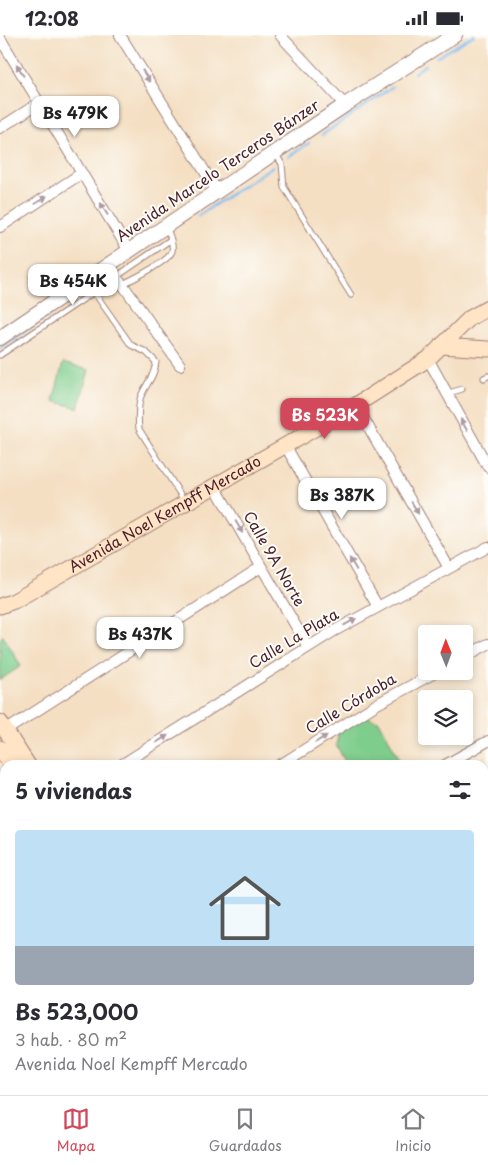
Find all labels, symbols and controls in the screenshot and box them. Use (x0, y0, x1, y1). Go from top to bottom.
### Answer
text: 12:08 (25, 4, 79, 32)
one-way arrow (15, 64, 24, 77)
one-way arrow (141, 70, 151, 83)
street label: Avenida Marcelo Terceros Bánzer (111, 93, 323, 247)
pin: Bs 479K (29, 96, 121, 138)
text: Bs 479K (42, 100, 108, 124)
one-way arrow (34, 195, 47, 205)
one-way arrow (99, 203, 109, 216)
pin: Bs 454K (27, 263, 119, 306)
text: Bs 454K (39, 268, 107, 292)
pin: Bs 523K (279, 397, 371, 440)
text: Bs 523K (291, 402, 359, 426)
one-way arrow (460, 418, 468, 432)
street label: Avenida Noel Kempff Mercado (64, 449, 265, 577)
pin: Bs 387K (296, 477, 388, 520)
text: Bs 387K (309, 482, 375, 506)
one-way arrow (411, 502, 420, 515)
street label: Calle 9A Norte (239, 506, 312, 610)
one-way arrow (234, 521, 243, 534)
one-way arrow (349, 558, 358, 571)
street label: Calle La Plata (244, 602, 343, 674)
pin: Bs 437K (94, 617, 186, 659)
one-way arrow (343, 618, 357, 626)
text: Bs 437K (107, 621, 173, 645)
north arrow (418, 625, 472, 680)
map controls (418, 625, 473, 745)
street label: Calle Córdoba (301, 666, 400, 739)
button: layers (418, 690, 473, 745)
one-way arrow (156, 734, 169, 744)
one-way arrow (314, 734, 327, 743)
text: 5 viviendas (15, 774, 132, 806)
icon: filters (446, 776, 474, 804)
icon: home (200, 863, 290, 953)
text: Bs 523,000 (15, 995, 138, 1027)
text: 3 hab. · 80 m² (15, 1027, 127, 1051)
text: Avenida Noel Kempff Mercado (15, 1051, 248, 1075)
tab: Mapa (57, 1105, 95, 1156)
tab: Guardados (209, 1105, 282, 1156)
tab: Inicio (395, 1105, 431, 1156)

